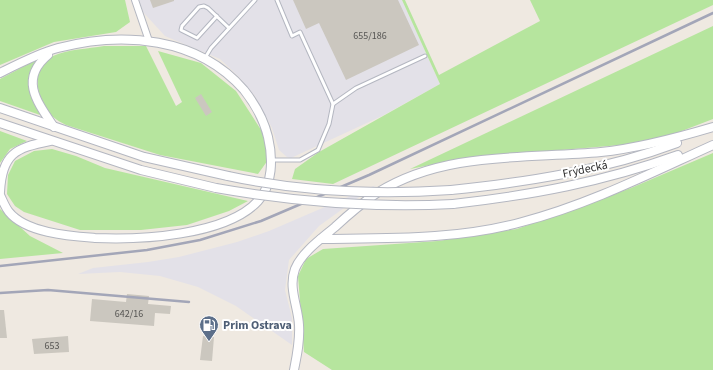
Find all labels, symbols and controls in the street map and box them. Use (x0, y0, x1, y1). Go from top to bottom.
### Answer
house number: 655/186 (353, 29, 387, 43)
street label: Frýdecká (561, 156, 609, 183)
house number: 642/16 (115, 307, 143, 321)
fuel station icon: Prim Ostrava (198, 314, 220, 342)
place label: Prim Ostrava (223, 317, 292, 334)
house number: 653 (45, 339, 59, 353)

